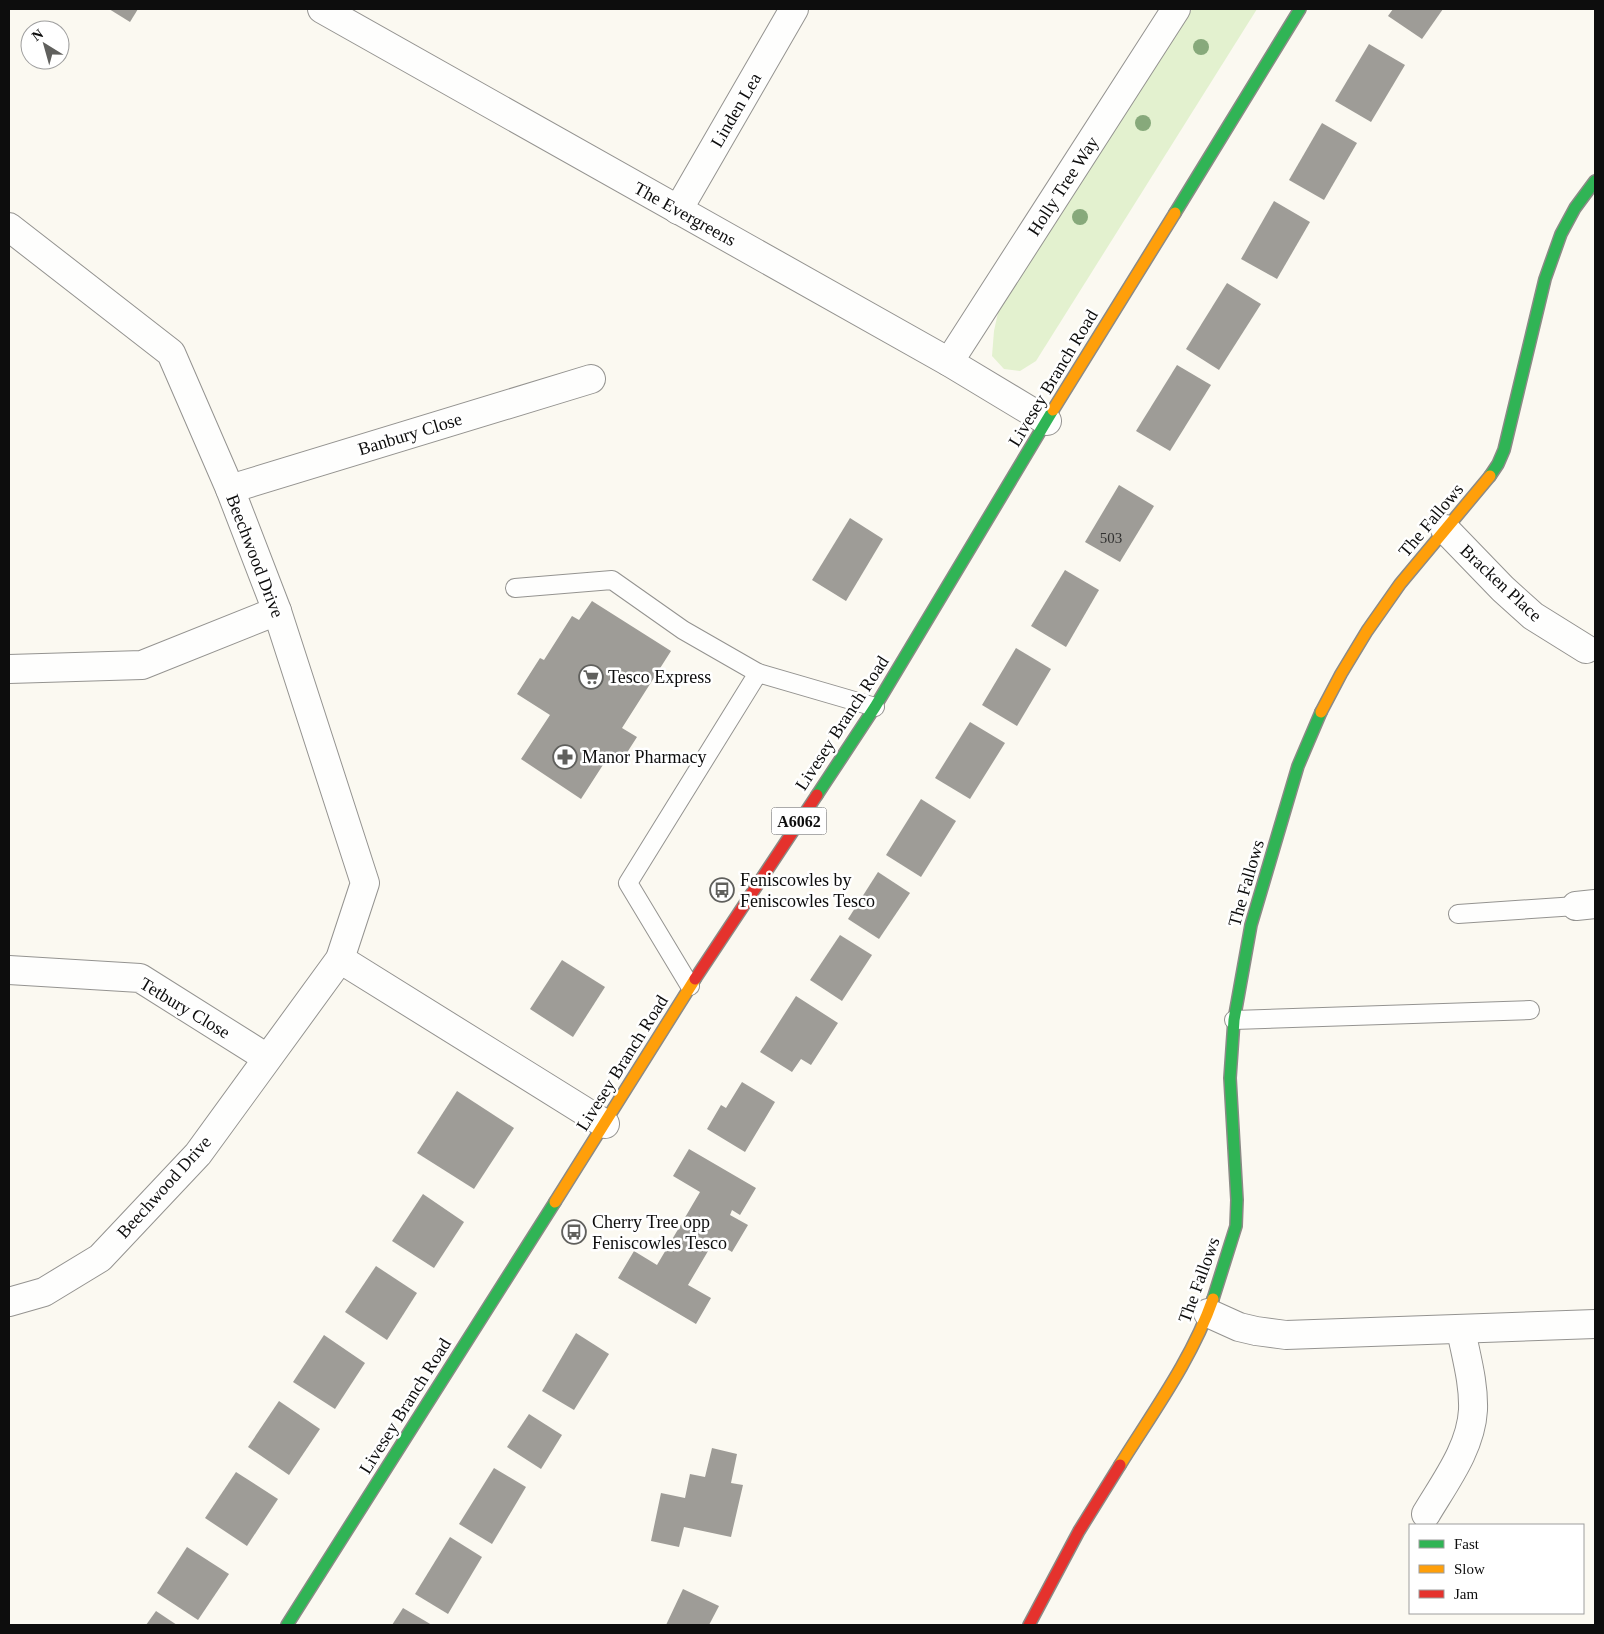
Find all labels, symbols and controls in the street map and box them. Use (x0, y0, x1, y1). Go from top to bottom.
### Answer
north arrow (20, 20, 70, 70)
text: N (29, 26, 46, 44)
street label: Linden Lea (707, 69, 765, 151)
street label: Holly Tree Way (1024, 133, 1102, 239)
street label: The Evergreens (631, 178, 739, 250)
street label: Livesey Branch Road (1004, 306, 1102, 450)
street label: Banbury Close (356, 409, 464, 459)
street label: The Fallows (1395, 479, 1467, 561)
street label: Beechwood Drive (222, 492, 288, 620)
house number: 503 (1100, 530, 1122, 546)
street label: Bracken Place (1456, 540, 1546, 626)
street label: Livesey Branch Road (791, 652, 893, 794)
supermarket icon: Tesco Express (578, 664, 604, 690)
place label: Tesco Express (608, 667, 711, 687)
pharmacy icon: Manor Pharmacy (552, 744, 578, 770)
place label: Manor Pharmacy (582, 747, 706, 767)
road number: A6062 (772, 808, 826, 834)
street label: The Fallows (1224, 837, 1268, 929)
place label: Feniscowles by Feniscowles Tesco (740, 870, 875, 911)
bus stop icon: Feniscowles by Feniscowles Tesco (709, 877, 735, 903)
street label: Tetbury Close (136, 973, 234, 1043)
street label: Livesey Branch Road (572, 992, 672, 1134)
street label: Beechwood Drive (113, 1132, 215, 1242)
place label: Cherry Tree opp Feniscowles Tesco (592, 1212, 727, 1253)
bus stop icon: Cherry Tree opp Feniscowles Tesco (561, 1219, 587, 1245)
street label: The Fallows (1174, 1235, 1224, 1325)
street label: Livesey Branch Road (355, 1335, 455, 1477)
legend (1409, 1524, 1584, 1614)
text: Fast (1454, 1536, 1480, 1552)
text: Slow (1454, 1561, 1485, 1577)
text: Jam (1454, 1586, 1478, 1602)

